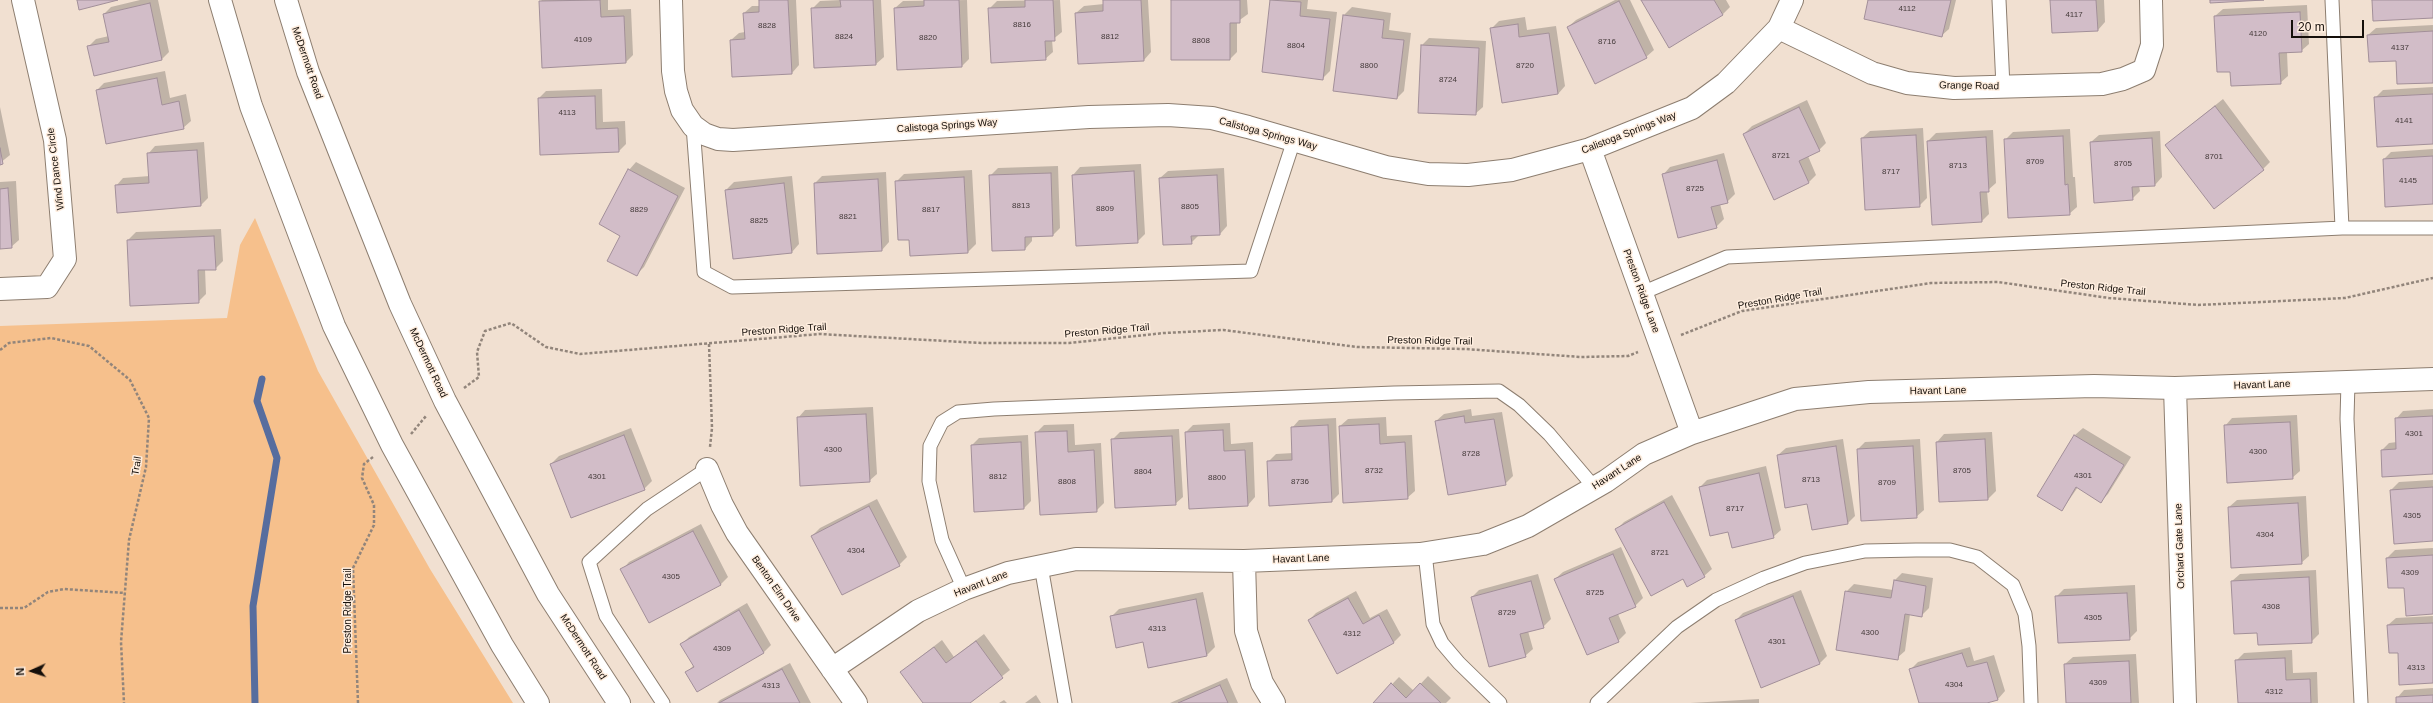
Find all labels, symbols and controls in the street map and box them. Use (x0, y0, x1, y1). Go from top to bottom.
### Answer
house number: 4112 (1898, 4, 1916, 14)
house number: 4117 (2065, 10, 2083, 20)
scale bar (2293, 12, 2366, 38)
house number: 8816 (1013, 20, 1031, 30)
text: 20 m (2298, 20, 2325, 34)
house number: 8828 (758, 21, 776, 31)
street label: McDermott Road (289, 25, 325, 101)
house number: 4120 (2249, 29, 2267, 39)
house number: 8824 (835, 32, 853, 42)
house number: 8812 (1101, 32, 1119, 42)
house number: 8820 (919, 33, 937, 43)
house number: 4109 (574, 35, 592, 45)
house number: 8808 (1192, 36, 1210, 46)
house number: 8716 (1598, 37, 1616, 47)
house number: 8804 (1287, 41, 1305, 51)
house number: 4137 (2391, 43, 2409, 53)
house number: 8800 (1360, 61, 1378, 71)
house number: 8720 (1516, 61, 1534, 71)
house number: 8724 (1439, 75, 1457, 85)
street label: Grange Road (1939, 79, 1999, 93)
house number: 4113 (558, 108, 576, 118)
street label: Calistoga Springs Way (1580, 109, 1678, 157)
street label: Calistoga Springs Way (1218, 115, 1318, 153)
street label: Calistoga Springs Way (896, 116, 998, 136)
house number: 4141 (2395, 116, 2413, 126)
street label: Wind Dance Circle (45, 127, 67, 211)
house number: 8721 (1772, 151, 1790, 161)
house number: 8701 (2205, 152, 2223, 162)
house number: 8709 (2026, 157, 2044, 167)
house number: 8705 (2114, 159, 2132, 169)
house number: 8713 (1949, 161, 1967, 171)
house number: 8717 (1882, 167, 1900, 177)
house number: 4145 (2399, 176, 2417, 186)
house number: 8725 (1686, 184, 1704, 194)
house number: 8813 (1012, 201, 1030, 211)
house number: 8805 (1181, 202, 1199, 212)
house number: 8809 (1096, 204, 1114, 214)
house number: 8829 (630, 205, 648, 215)
house number: 8817 (922, 205, 940, 215)
house number: 8821 (839, 212, 857, 222)
house number: 8825 (750, 216, 768, 226)
street label: Preston Ridge Lane (1620, 247, 1662, 335)
street label: Preston Ridge Trail (2060, 278, 2146, 298)
street label: Preston Ridge Trail (1737, 286, 1823, 312)
street label: Preston Ridge Trail (741, 321, 827, 339)
street label: Preston Ridge Trail (1064, 321, 1150, 341)
street label: McDermott Road (407, 326, 449, 400)
street label: Preston Ridge Trail (1387, 334, 1473, 348)
street label: Havant Lane (2233, 378, 2291, 392)
street label: Havant Lane (1910, 385, 1966, 397)
house number: 4301 (2405, 429, 2423, 439)
house number: 4300 (824, 445, 842, 455)
house number: 4300 (2249, 447, 2267, 457)
house number: 8728 (1462, 449, 1480, 459)
street label: Havant Lane (1590, 452, 1644, 492)
street label: Trail (130, 456, 144, 476)
house number: 8732 (1365, 466, 1383, 476)
house number: 8705 (1953, 466, 1971, 476)
house number: 8804 (1134, 467, 1152, 477)
house number: 4301 (2074, 471, 2092, 481)
house number: 4301 (588, 472, 606, 482)
house number: 8812 (989, 472, 1007, 482)
house number: 8800 (1208, 473, 1226, 483)
house number: 8713 (1802, 475, 1820, 485)
house number: 8808 (1058, 477, 1076, 487)
house number: 8736 (1291, 477, 1309, 487)
house number: 8709 (1878, 478, 1896, 488)
street label: Orchard Gate Lane (2173, 503, 2187, 589)
house number: 8717 (1726, 504, 1744, 514)
house number: 4305 (2403, 511, 2421, 521)
house number: 4304 (2256, 530, 2274, 540)
house number: 4304 (847, 546, 865, 556)
house number: 8721 (1651, 548, 1669, 558)
street label: Havant Lane (1272, 552, 1330, 566)
street label: Benton Elm Drive (749, 554, 803, 624)
street label: Preston Ridge Trail (342, 568, 354, 654)
street label: Havant Lane (952, 568, 1010, 600)
house number: 4309 (2401, 568, 2419, 578)
house number: 4305 (662, 572, 680, 582)
house number: 8725 (1586, 588, 1604, 598)
house number: 4308 (2262, 602, 2280, 612)
house number: 8729 (1498, 608, 1516, 618)
street label: McDermott Road (557, 612, 609, 682)
house number: 4305 (2084, 613, 2102, 623)
house number: 4313 (1148, 624, 1166, 634)
house number: 4300 (1861, 628, 1879, 638)
house number: 4312 (1343, 629, 1361, 639)
house number: 4301 (1768, 637, 1786, 647)
house number: 4309 (713, 644, 731, 654)
north arrow (12, 651, 52, 691)
house number: 4313 (2407, 663, 2425, 673)
text: N (14, 667, 26, 676)
house number: 4309 (2089, 678, 2107, 688)
house number: 4304 (1945, 680, 1963, 690)
house number: 4313 (762, 681, 780, 691)
house number: 4312 (2265, 687, 2283, 697)

